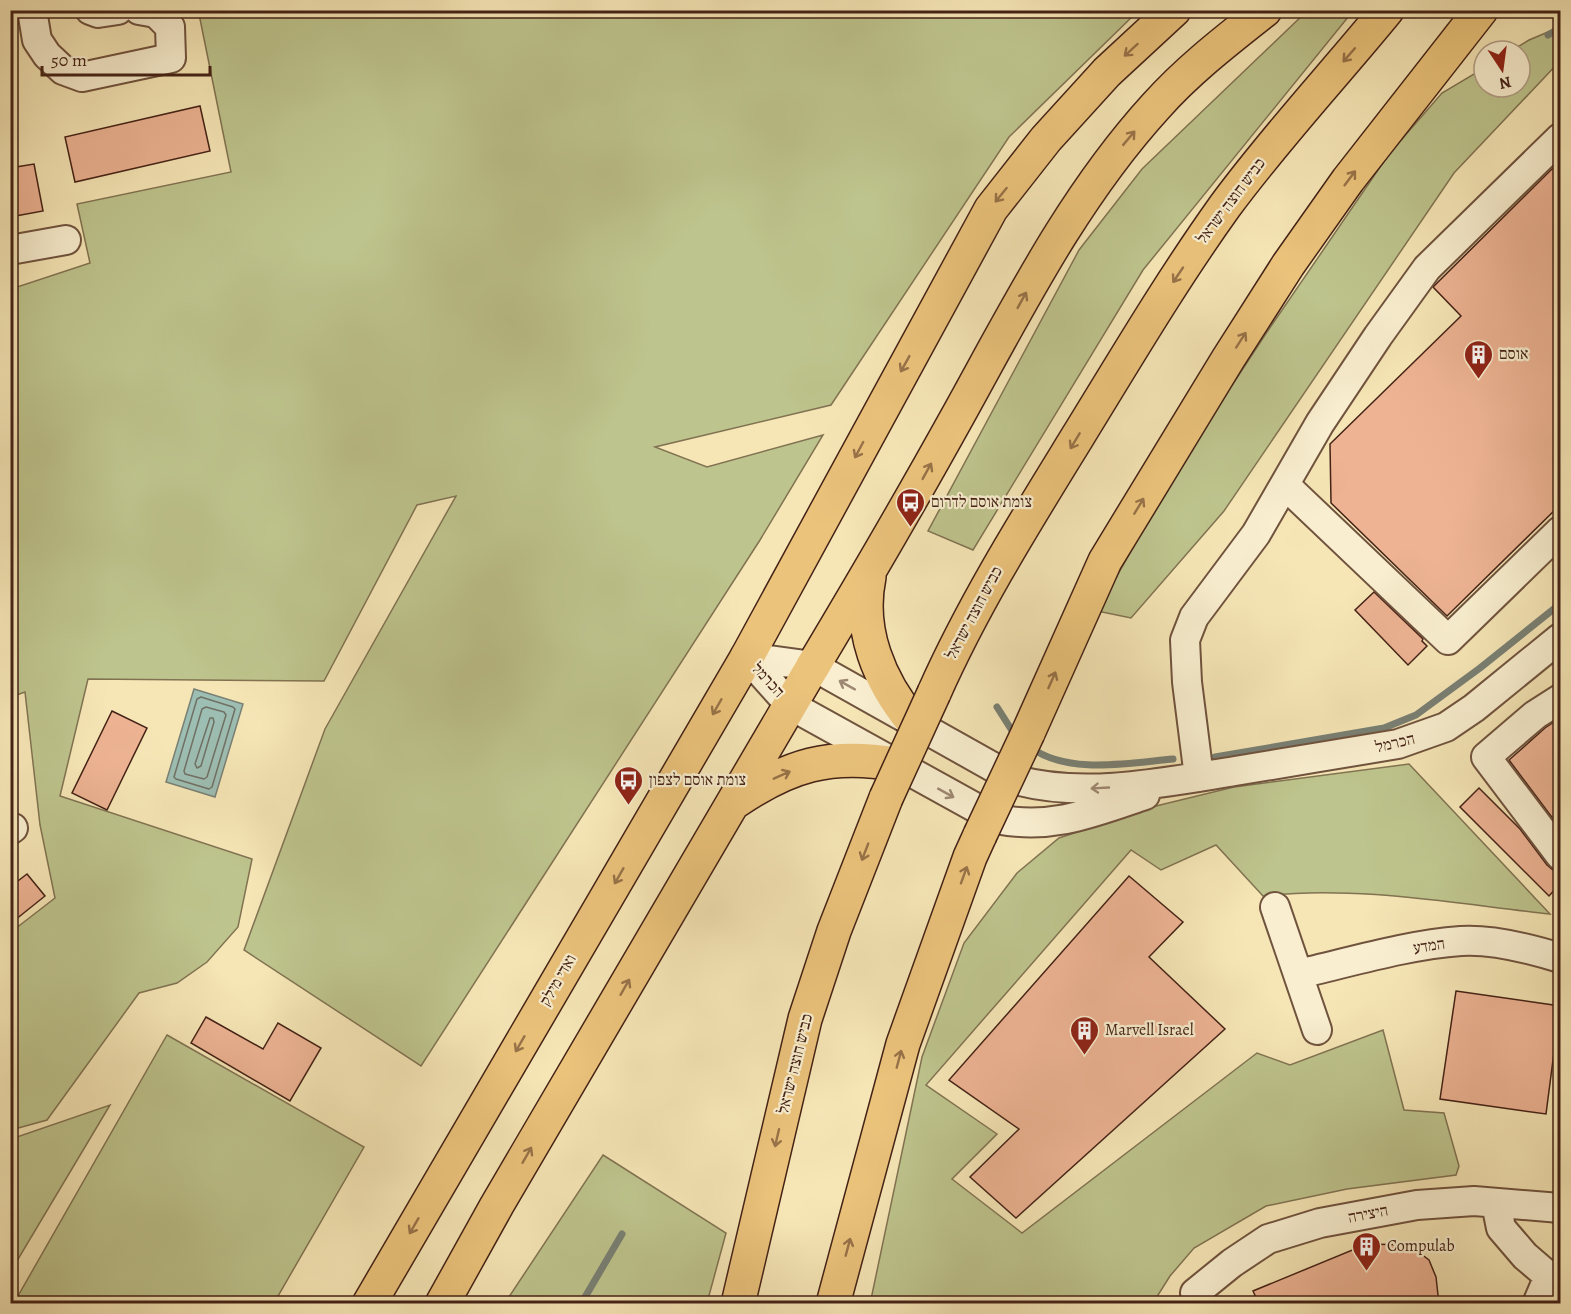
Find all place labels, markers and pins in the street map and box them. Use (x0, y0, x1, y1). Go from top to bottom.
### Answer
building icon: אוסם (1462, 338, 1494, 380)
place label: אוסם (1499, 343, 1529, 365)
bus stop icon: צומת אוסם לדרום (894, 486, 926, 528)
place label: צומת אוסם לדרום (931, 491, 1032, 513)
bus stop icon: צומת אוסם לצפון (612, 764, 644, 806)
place label: צומת אוסם לצפון (649, 769, 746, 791)
building icon: Marvell Israel (1068, 1014, 1100, 1056)
place label: Marvell Israel (1105, 1019, 1194, 1041)
building icon: Compulab (1350, 1230, 1382, 1272)
place label: Compulab (1387, 1235, 1455, 1257)

